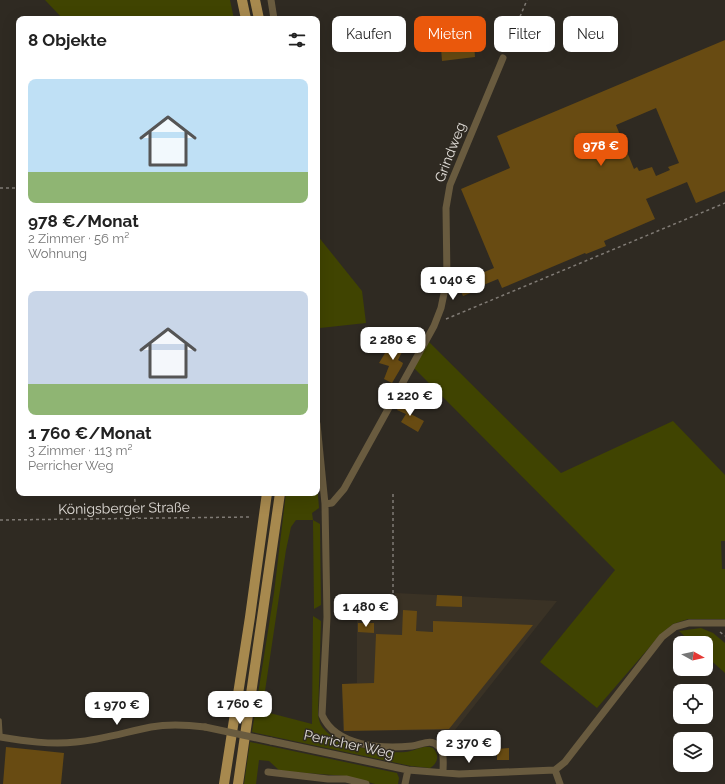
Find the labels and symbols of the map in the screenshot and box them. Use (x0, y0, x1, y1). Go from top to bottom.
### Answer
street label: Grindweg (431, 120, 469, 184)
pin: 978 € (573, 133, 629, 167)
pin: 1 040 € (416, 267, 490, 301)
pin: 2 280 € (356, 327, 430, 361)
pin: 1 220 € (373, 383, 447, 417)
street label: Königsberger Straße (58, 499, 190, 517)
pin: 1 480 € (329, 594, 403, 628)
north arrow (673, 636, 713, 676)
pin: 1 760 € (203, 691, 277, 725)
pin: 1 970 € (80, 692, 154, 726)
street label: Perricher Weg (302, 727, 396, 761)
pin: 2 370 € (432, 730, 506, 764)

